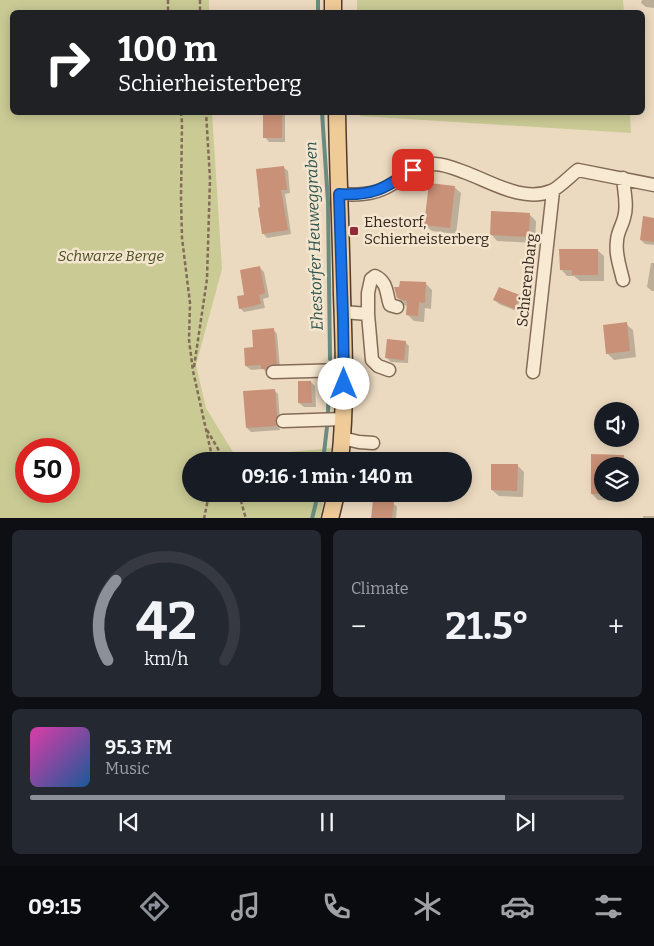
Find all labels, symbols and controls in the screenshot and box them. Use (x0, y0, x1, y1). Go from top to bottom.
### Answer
text: 100 m (118, 28, 217, 70)
icon: right (35, 30, 100, 95)
text: Schierheisterberg (118, 70, 302, 97)
water label: Ehestorfer Heuweggraben (301, 141, 327, 331)
pin (392, 149, 434, 191)
icon: arrive (399, 156, 427, 184)
place label: Ehestorf, Schierheisterberg (364, 213, 489, 248)
marker: Ehestorf, Schierheisterberg (348, 225, 360, 237)
street label: Schierenbarg (513, 232, 541, 328)
park label: Schwarze Berge (58, 247, 165, 265)
position arrow (317, 357, 369, 409)
map controls (594, 402, 639, 502)
button: sound (594, 402, 639, 447)
speed limit sign: 50 (15, 438, 80, 503)
button: layers (594, 457, 639, 502)
text: 09:16 · 1 min · 140 m (241, 465, 413, 488)
text: Climate (351, 579, 409, 598)
text: 42 (136, 590, 197, 653)
text: 21.5° (445, 603, 529, 649)
text: − (351, 610, 366, 643)
text: + (608, 610, 624, 643)
text: km/h (144, 648, 189, 670)
text: 95.3 FM (105, 736, 172, 759)
text: Music (105, 759, 150, 778)
icon: previous (115, 808, 143, 836)
icon: pause (313, 808, 341, 836)
icon: next (511, 808, 539, 836)
icon: directions (137, 889, 172, 924)
icon: music (228, 889, 263, 924)
icon: phone (319, 889, 354, 924)
icon: climate (410, 889, 445, 924)
icon: car (500, 889, 535, 924)
icon: filters (591, 889, 626, 924)
text: 09:15 (28, 893, 82, 920)

